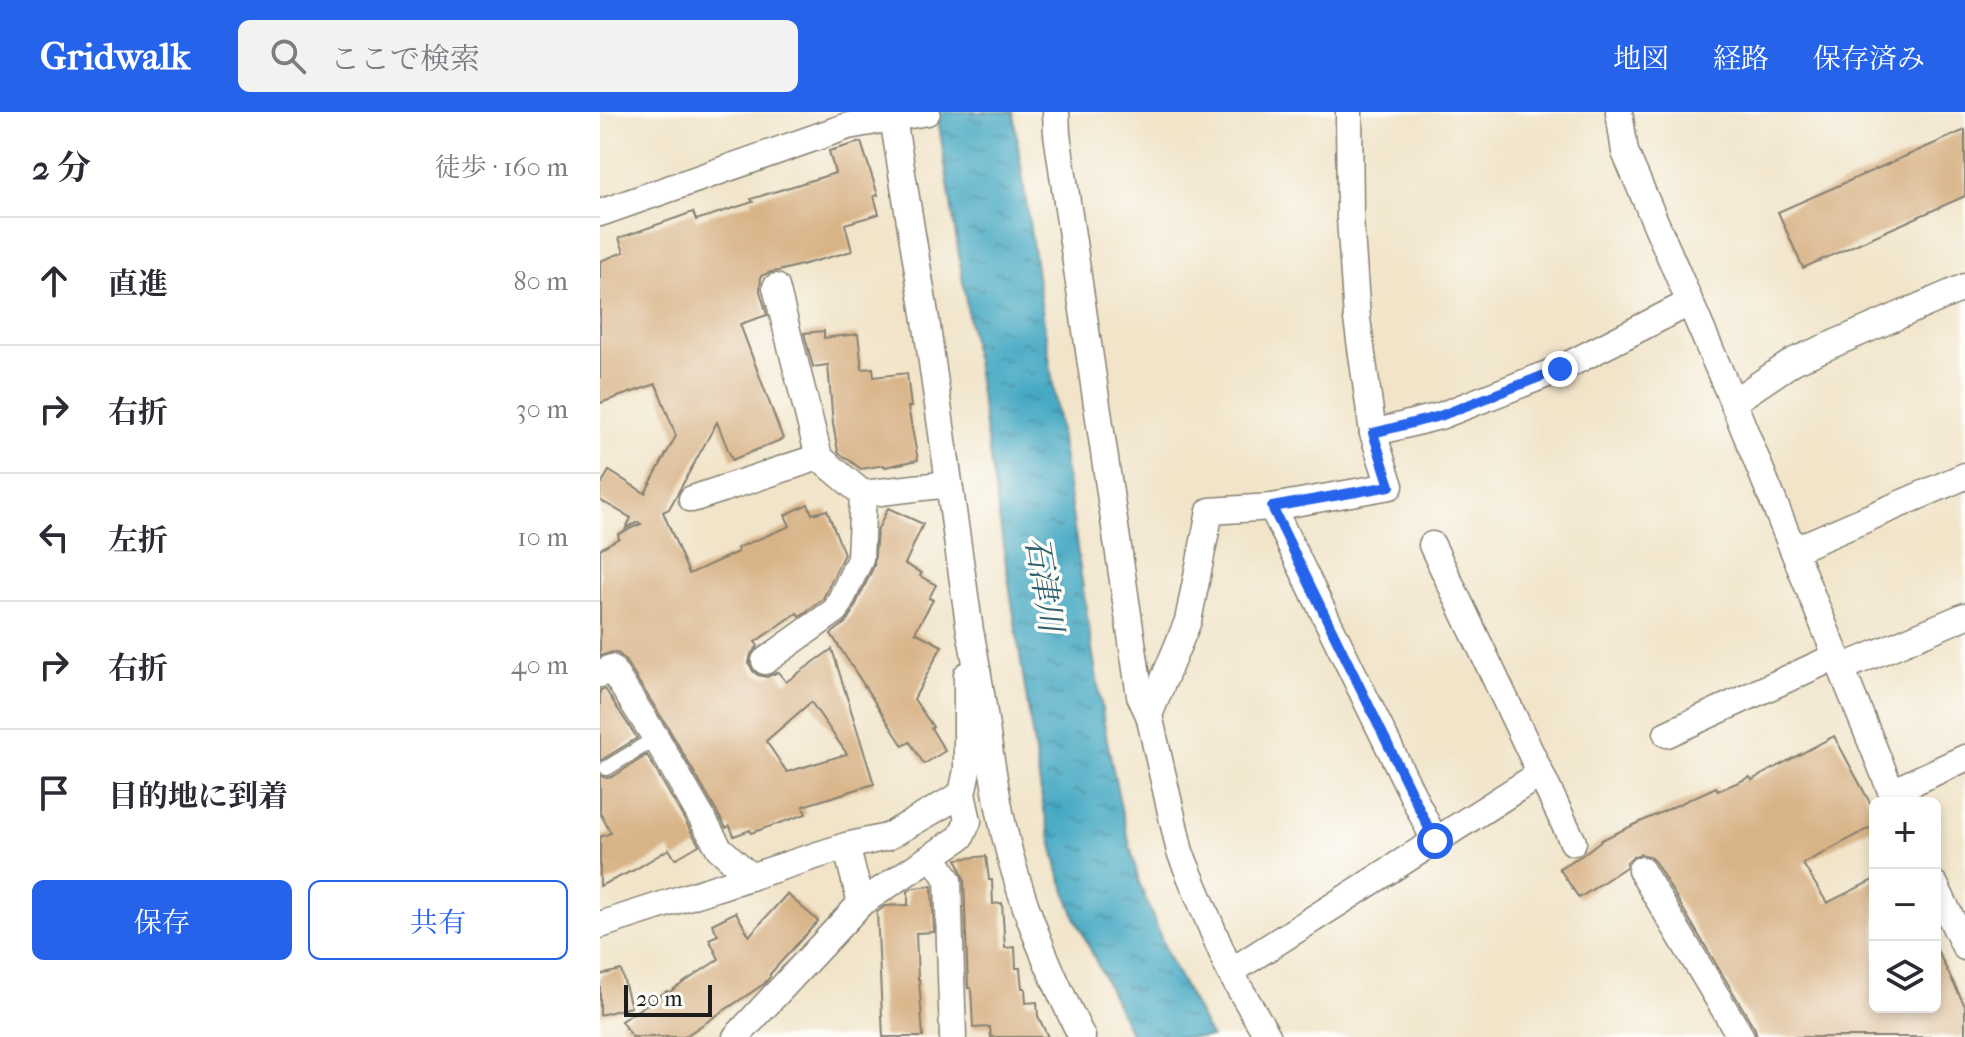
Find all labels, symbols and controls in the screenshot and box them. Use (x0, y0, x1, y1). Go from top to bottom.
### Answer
search box (238, 20, 798, 92)
text: Gridwalk (40, 34, 190, 79)
icon: search (266, 34, 310, 78)
text: ここで検索 (330, 42, 480, 77)
text: 地図 (1613, 42, 1669, 75)
text: 経路 (1713, 42, 1769, 75)
text: 保存済み (1813, 42, 1925, 75)
text: 2 分 (32, 148, 91, 188)
text: 徒歩 · 160 m (435, 152, 568, 183)
icon: ahead (32, 259, 76, 303)
text: 80 m (513, 266, 568, 297)
text: 直進 (108, 267, 168, 302)
route end (1542, 351, 1578, 387)
icon: right (32, 387, 76, 431)
text: 30 m (516, 394, 568, 425)
text: 右折 (108, 395, 168, 430)
icon: left (32, 515, 76, 559)
text: 10 m (517, 522, 568, 553)
text: 左折 (108, 523, 168, 558)
water label: 石津川 (1018, 534, 1070, 637)
icon: right (32, 643, 76, 687)
text: 40 m (511, 650, 568, 681)
text: 右折 (108, 651, 168, 686)
icon: arrive (32, 771, 76, 815)
text: 目的地に到着 (108, 779, 288, 814)
map controls (1869, 797, 1941, 1013)
button: + (1869, 797, 1941, 869)
route start (1417, 823, 1453, 859)
button: − (1869, 869, 1941, 941)
button: 保存 (32, 880, 292, 960)
button: 共有 (308, 880, 568, 960)
button: layers (1869, 941, 1941, 1013)
scale bar (624, 981, 712, 1017)
text: 20 m (636, 986, 682, 1012)

